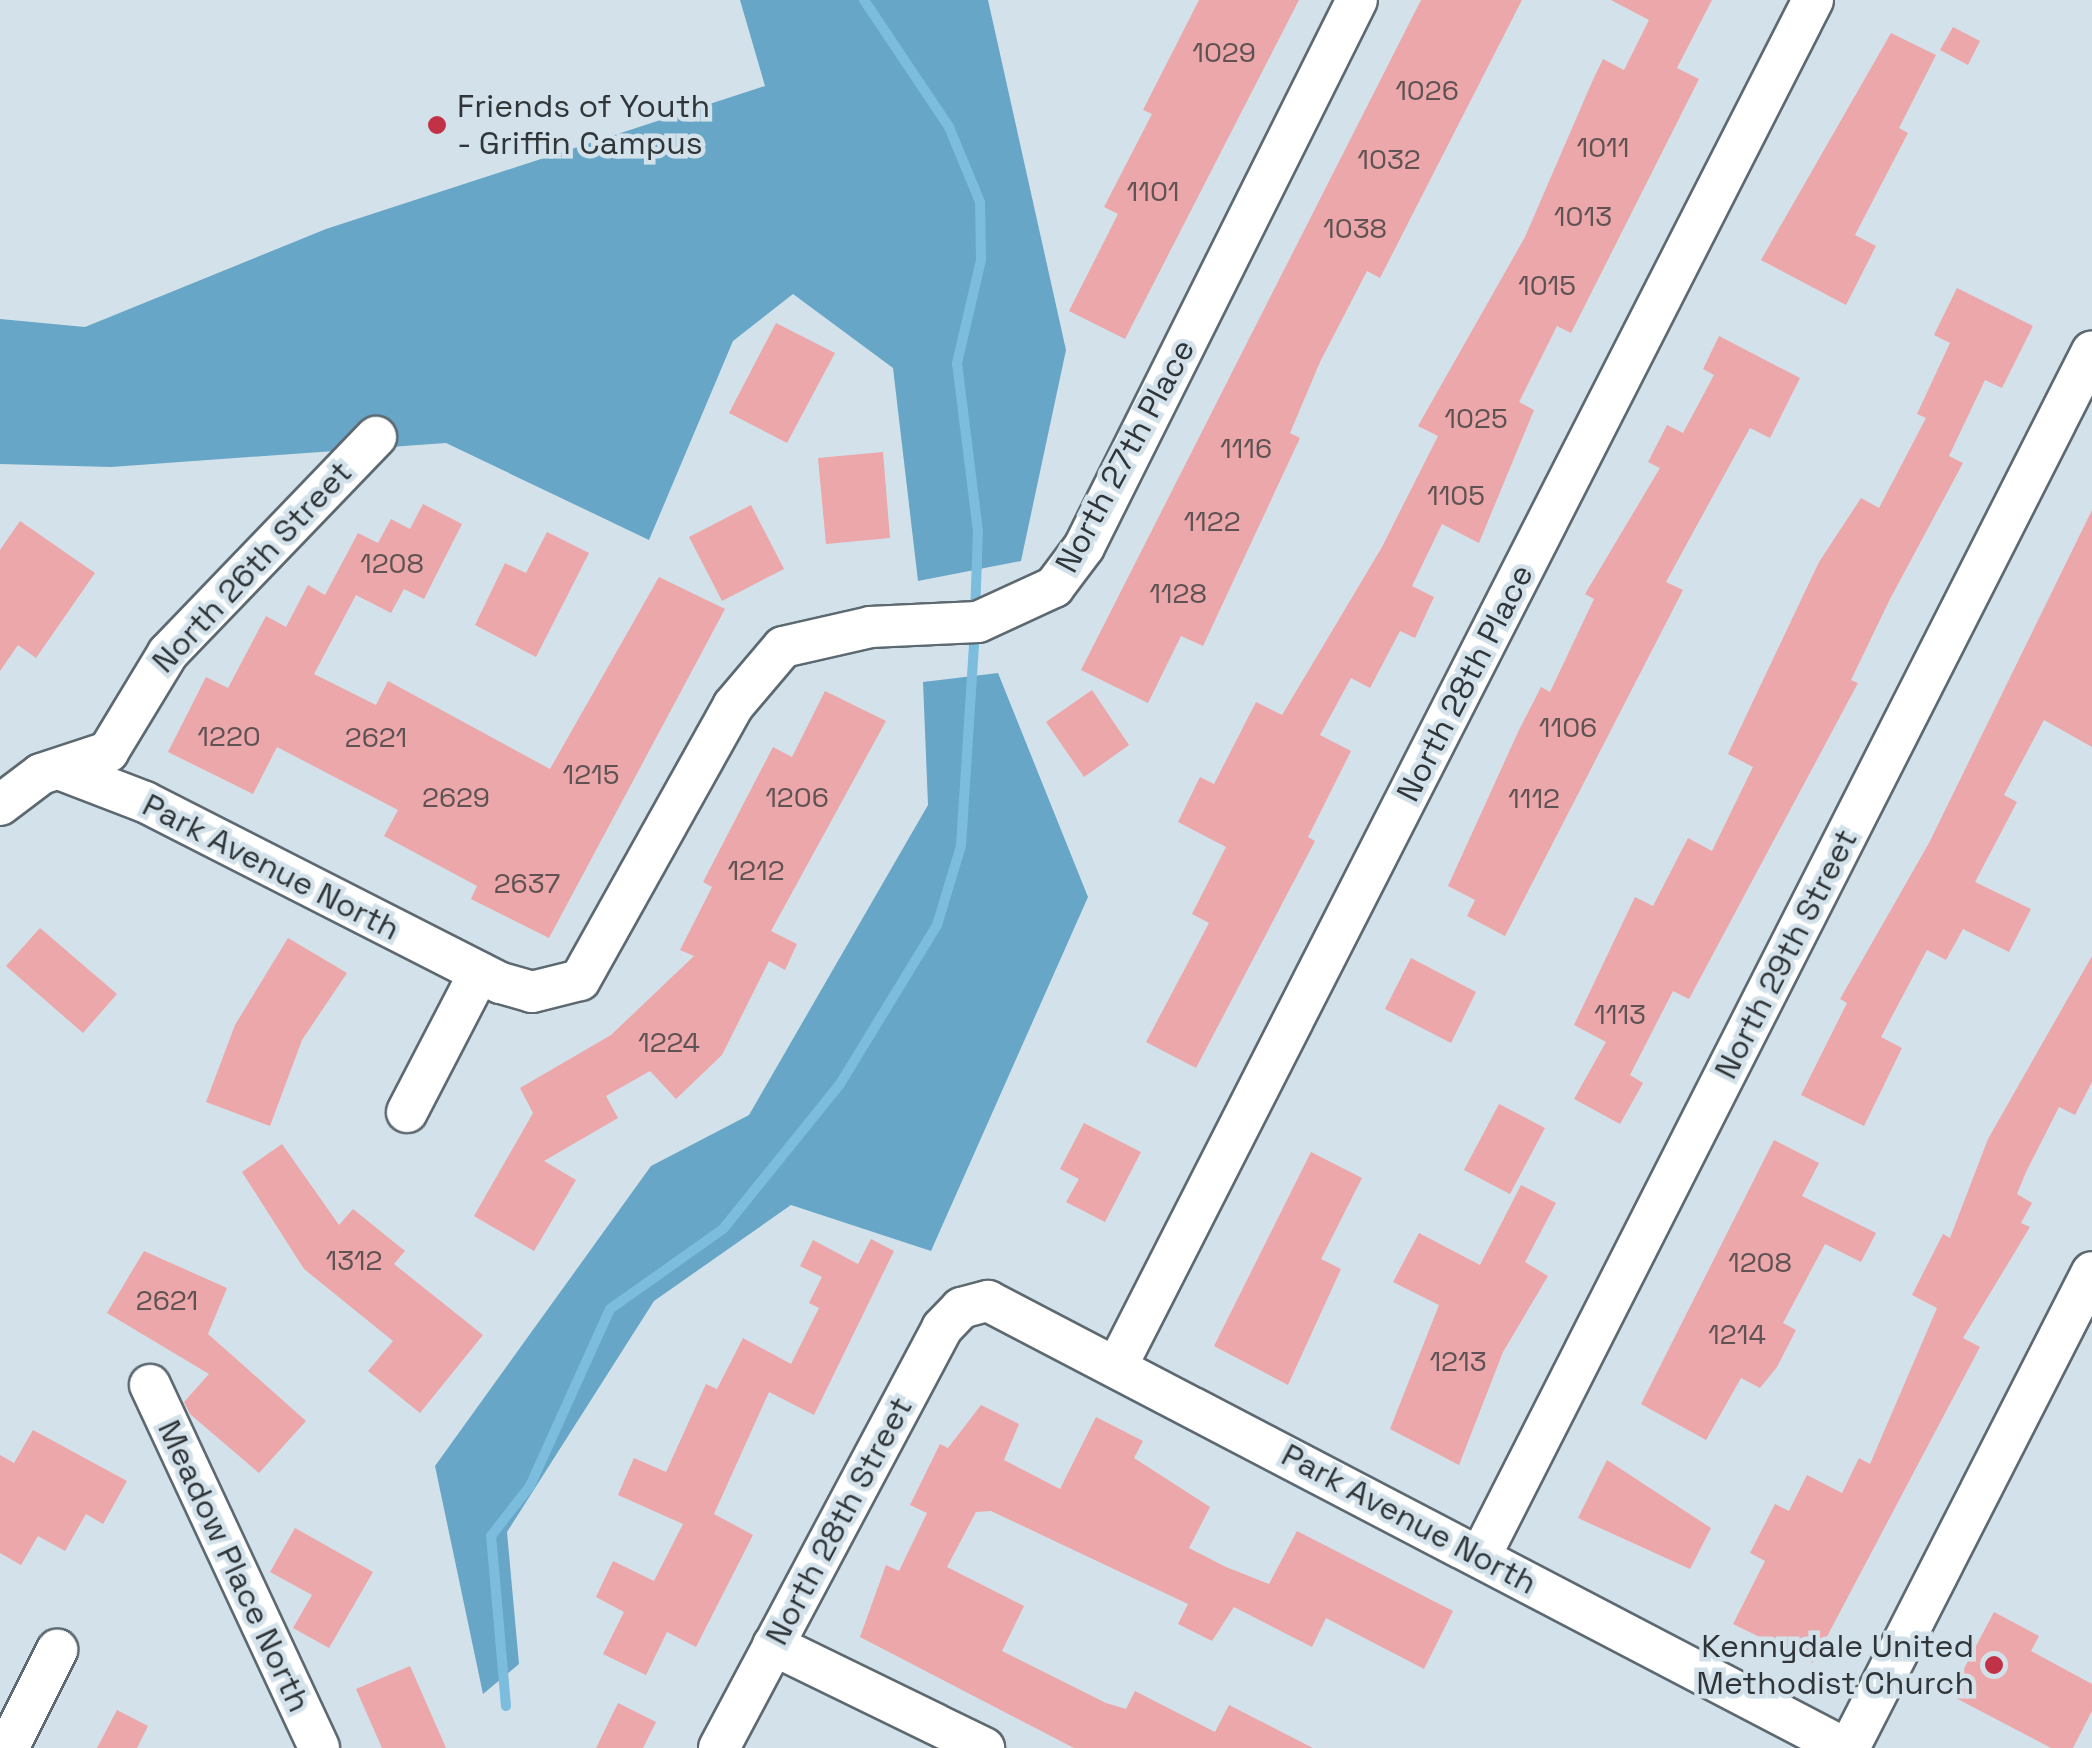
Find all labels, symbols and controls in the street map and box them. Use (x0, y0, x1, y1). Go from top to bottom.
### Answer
house number: 1029 (1192, 35, 1256, 69)
house number: 1026 (1395, 73, 1459, 107)
place label: Friends of Youth - Griffin Campus (457, 88, 710, 163)
marker: Friends of Youth - Griffin Campus (426, 114, 448, 136)
house number: 1011 (1576, 130, 1630, 164)
house number: 1032 (1357, 142, 1421, 176)
house number: 1101 (1126, 174, 1180, 208)
house number: 1013 (1554, 199, 1612, 233)
house number: 1038 (1323, 211, 1387, 245)
house number: 1015 (1518, 268, 1576, 302)
street label: North 27th Place (1047, 333, 1203, 579)
house number: 1025 (1444, 401, 1508, 435)
house number: 1116 (1220, 431, 1272, 465)
street label: North 26th Street (144, 453, 360, 681)
house number: 1105 (1427, 478, 1485, 512)
house number: 1122 (1183, 504, 1241, 538)
house number: 1208 (360, 546, 424, 580)
street label: North 28th Place (1389, 558, 1541, 808)
house number: 1128 (1149, 576, 1207, 610)
house number: 1106 (1539, 710, 1597, 744)
house number: 1220 (197, 719, 261, 753)
house number: 2621 (345, 720, 407, 754)
house number: 1215 (562, 757, 620, 791)
house number: 2629 (422, 780, 490, 814)
house number: 1206 (765, 780, 829, 814)
house number: 1112 (1508, 781, 1560, 815)
street label: Park Avenue North (136, 786, 406, 948)
street label: North 29th Street (1707, 823, 1865, 1085)
house number: 1212 (727, 853, 785, 887)
house number: 2637 (494, 866, 560, 900)
house number: 1113 (1594, 997, 1646, 1031)
house number: 1224 (638, 1025, 700, 1059)
house number: 1312 (326, 1243, 382, 1277)
house number: 1208 (1728, 1245, 1792, 1279)
house number: 2621 (136, 1283, 198, 1317)
house number: 1214 (1708, 1317, 1766, 1351)
house number: 1213 (1429, 1344, 1487, 1378)
street label: North 28th Street (757, 1390, 921, 1652)
street label: Meadow Place North (150, 1414, 318, 1718)
street label: Park Avenue North (1275, 1436, 1543, 1602)
place label: Kennydale United Methodist Church (1696, 1628, 1974, 1703)
marker: Kennydale United Methodist Church (1983, 1654, 2005, 1676)

